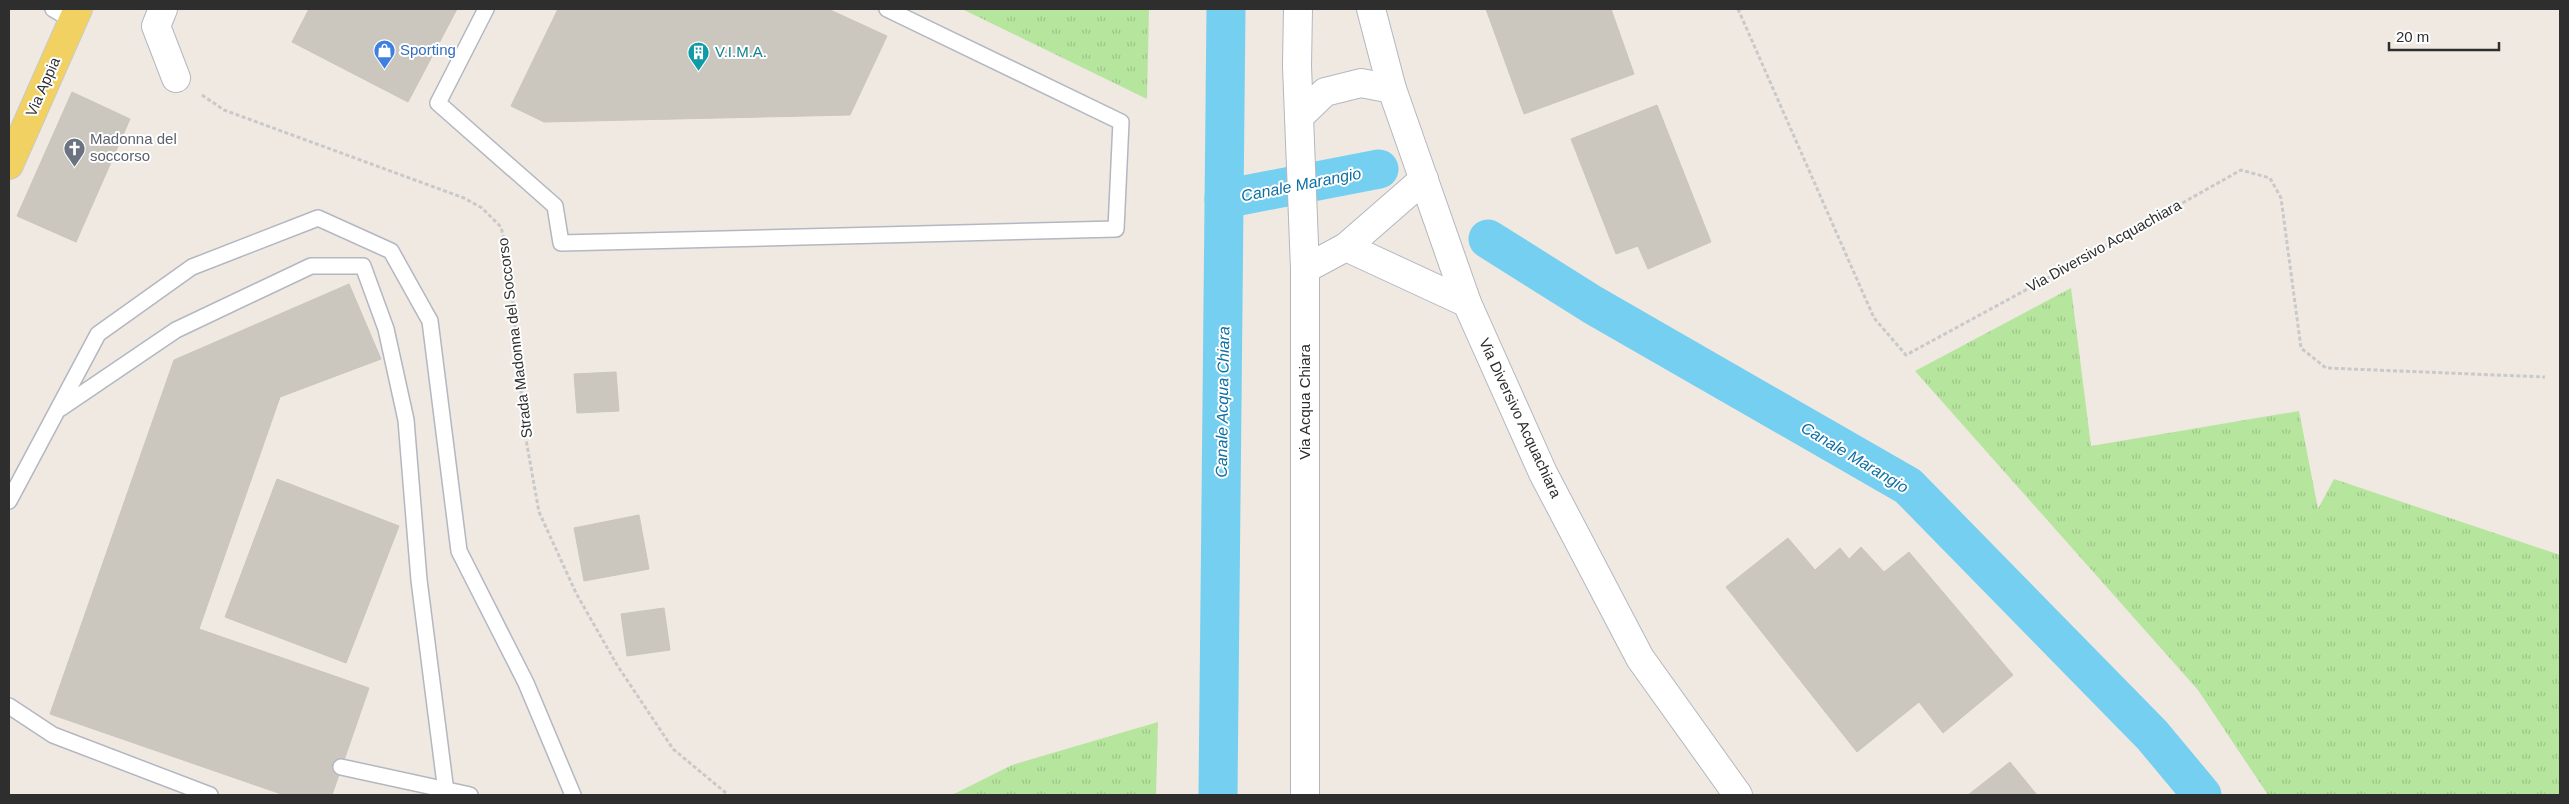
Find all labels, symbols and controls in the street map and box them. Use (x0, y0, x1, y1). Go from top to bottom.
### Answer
scale bar (2389, 20, 2499, 52)
text: 20 m (2396, 28, 2429, 45)
shop icon: Sporting (372, 38, 396, 69)
building icon: V.I.M.A. (687, 40, 711, 71)
place label: Sporting (400, 41, 456, 58)
place label: V.I.M.A. (715, 43, 767, 60)
street label: Via Appia (22, 54, 63, 119)
place label: Madonna del soccorso (90, 130, 177, 164)
church icon: Madonna del soccorso (62, 136, 86, 167)
water label: Canale Marangio (1240, 165, 1363, 204)
street label: Via Diversivo Acquachiara (2024, 196, 2185, 295)
street label: Strada Madonna del Soccorso (494, 237, 535, 439)
water label: Canale Acqua Chiara (1213, 326, 1232, 478)
street label: Via Diversivo Acquachiara (1476, 335, 1565, 501)
street label: Via Acqua Chiara (1296, 344, 1313, 460)
water label: Canale Marangio (1798, 419, 1911, 496)

